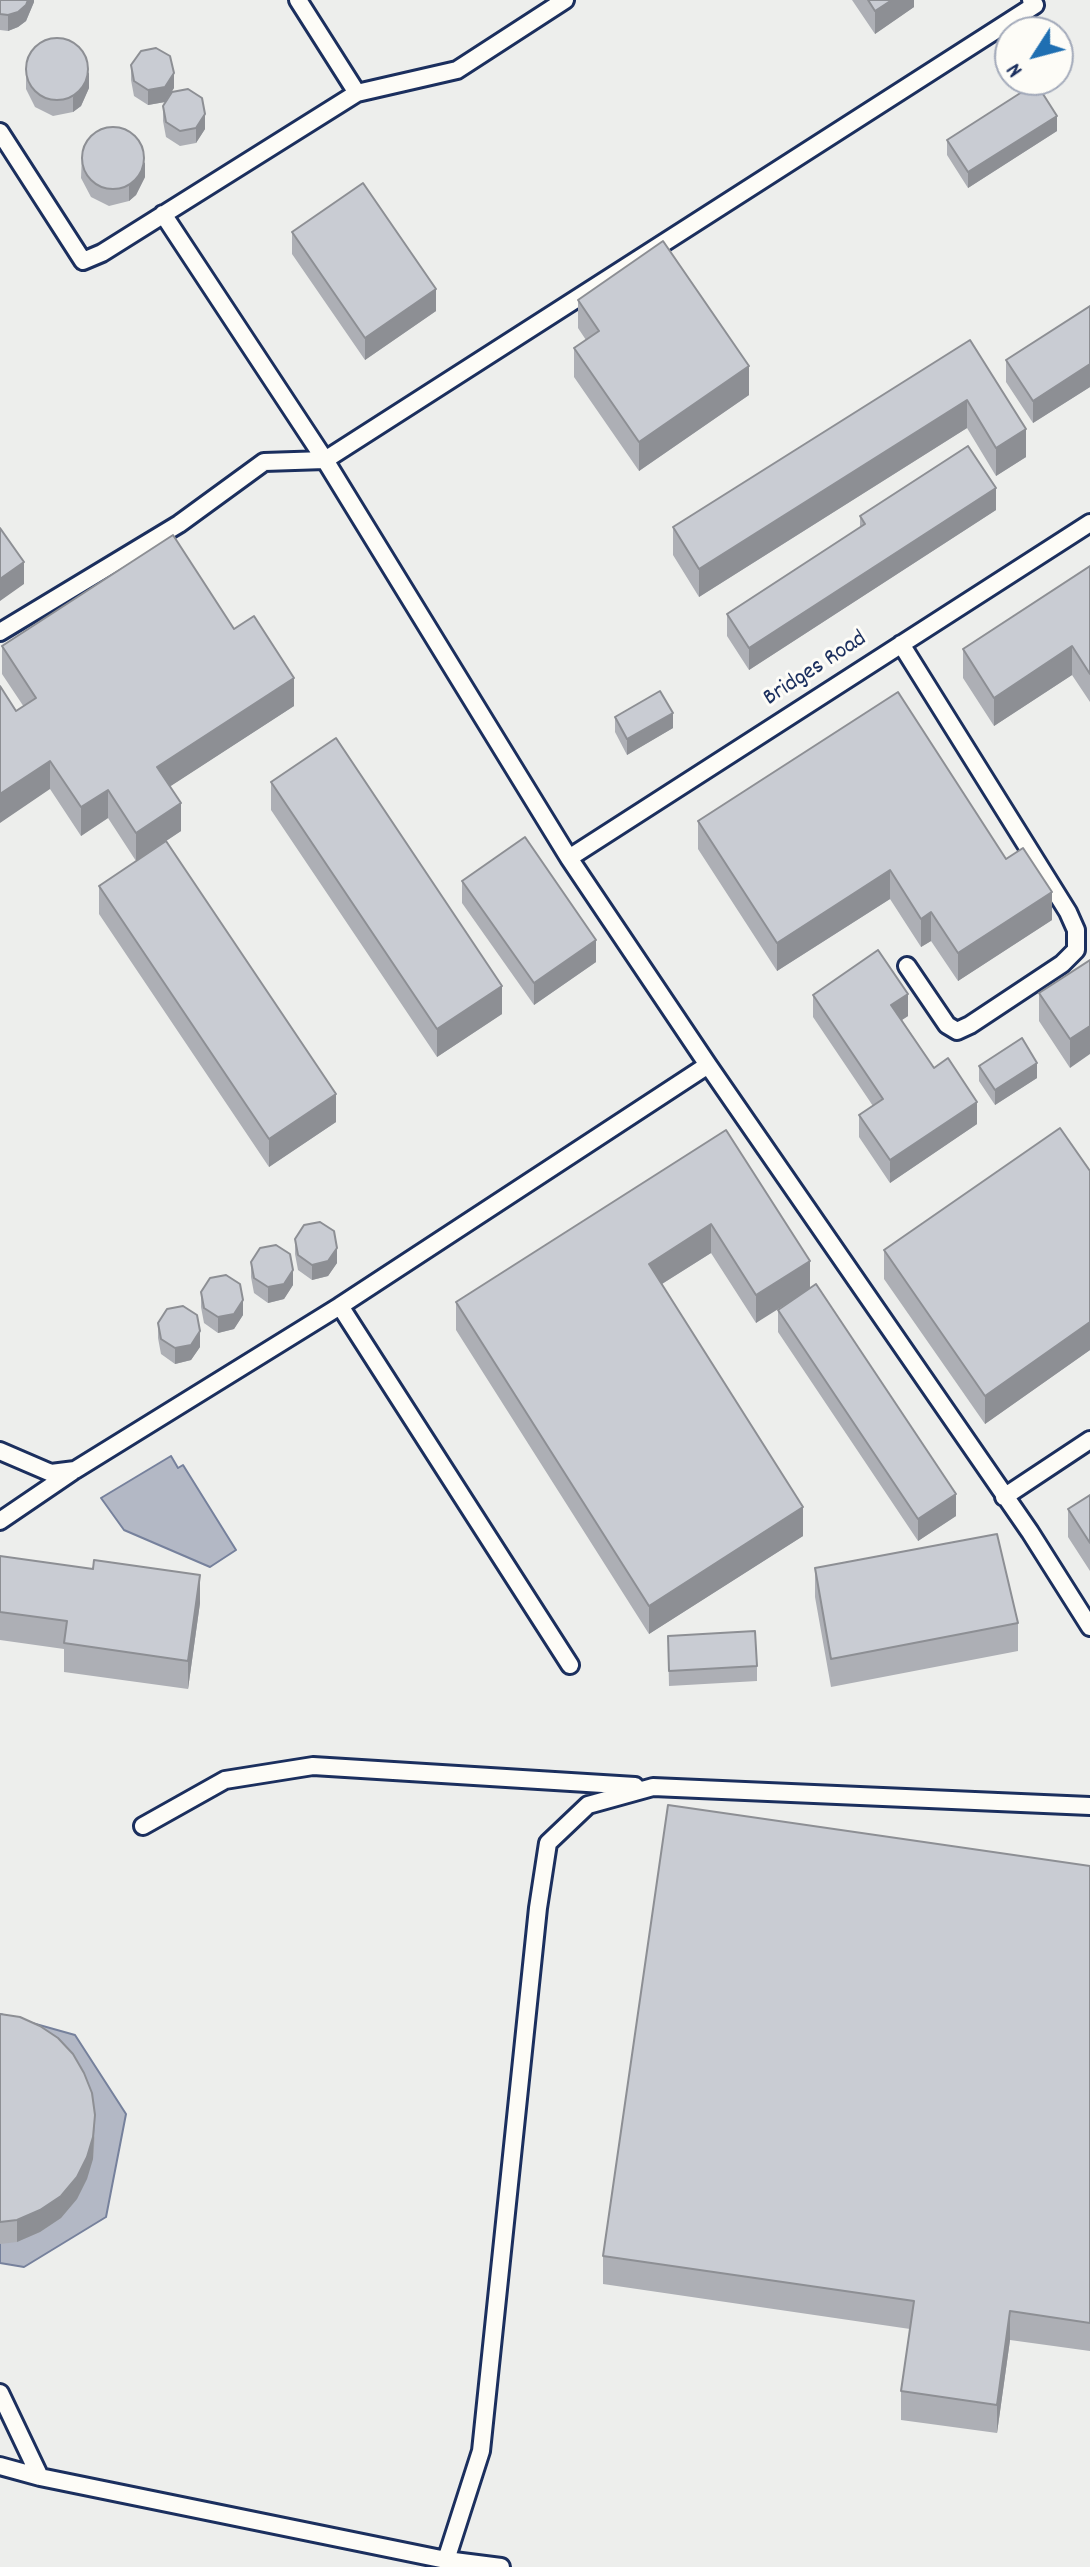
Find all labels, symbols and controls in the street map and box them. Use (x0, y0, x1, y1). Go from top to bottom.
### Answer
north arrow (994, 16, 1074, 96)
text: N (1000, 56, 1032, 83)
street label: Bridges Road (759, 626, 873, 714)

